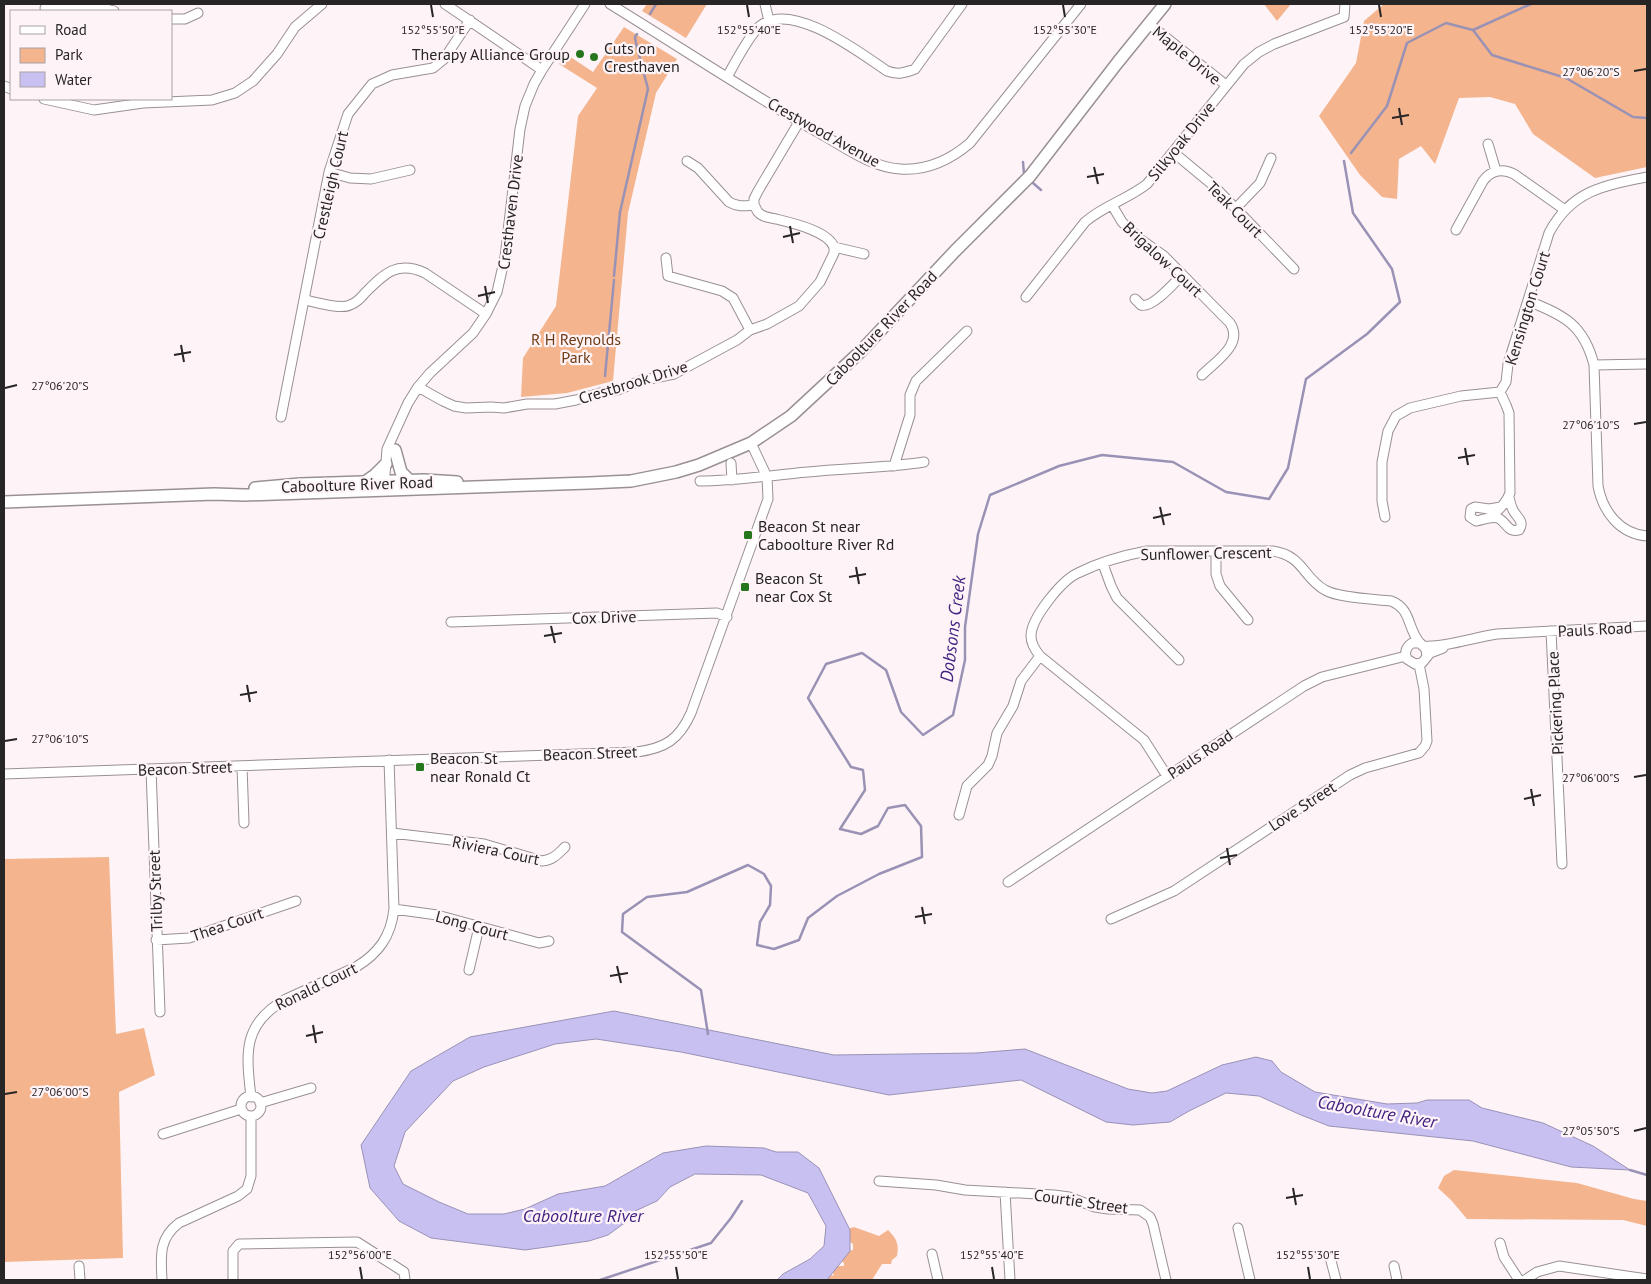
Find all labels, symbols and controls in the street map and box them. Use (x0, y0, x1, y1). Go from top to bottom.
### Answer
legend (10, 10, 172, 100)
text: Road (55, 20, 87, 39)
street label: Maple Drive (1149, 21, 1225, 89)
text: 152°55'50"E (401, 22, 465, 37)
text: 152°55'40"E (717, 22, 781, 37)
text: 152°55'30"E (1033, 22, 1097, 37)
text: 152°55'20"E (1349, 22, 1413, 37)
place label: Cuts on Cresthaven (604, 38, 680, 76)
place label: Therapy Alliance Group (412, 44, 570, 64)
text: Park (55, 45, 83, 64)
marker: Therapy Alliance Group (574, 48, 586, 60)
marker: Cuts on Cresthaven (588, 51, 600, 63)
text: 27°06'20"S (1562, 64, 1620, 79)
text: Water (55, 70, 92, 89)
street label: Crestwood Avenue (764, 93, 884, 171)
street label: Silkyoak Drive (1143, 97, 1219, 185)
street label: Crestleigh Court (308, 128, 352, 241)
street label: Cresthaven Drive (493, 153, 527, 271)
street label: Teak Court (1203, 177, 1268, 242)
street label: Brigalow Court (1119, 217, 1207, 301)
street label: Kensington Court (1500, 248, 1554, 367)
street label: Caboolture River Road (821, 266, 941, 390)
park label: R H Reynolds Park (531, 329, 621, 367)
street label: Crestbrook Drive (576, 356, 690, 408)
text: 27°06'20"S (31, 378, 89, 393)
text: 27°06'10"S (1562, 417, 1620, 432)
street label: Caboolture River Road (281, 471, 433, 497)
place label: Beacon St near Caboolture River Rd (758, 516, 894, 554)
marker: Beacon St near Caboolture River Rd (742, 529, 754, 541)
street label: Sunflower Crescent (1140, 542, 1272, 564)
place label: Beacon St near Cox St (755, 568, 833, 606)
water label: Dobsons Creek (935, 574, 971, 683)
marker: Beacon St near Cox St (739, 581, 751, 593)
street label: Cox Drive (571, 606, 637, 628)
street label: Pauls Road (1557, 617, 1633, 641)
street label: Pickering Place (1542, 651, 1568, 755)
street label: Pauls Road (1164, 725, 1236, 783)
text: 27°06'10"S (31, 731, 89, 746)
street label: Beacon Street (542, 741, 638, 765)
place label: Beacon St near Ronald Ct (430, 748, 531, 786)
street label: Beacon Street (137, 756, 233, 780)
marker: Beacon St near Ronald Ct (414, 761, 426, 773)
text: 27°06'00"S (1562, 770, 1620, 785)
street label: Love Street (1264, 776, 1340, 835)
street label: Riviera Court (451, 831, 542, 869)
street label: Trilby Street (144, 849, 166, 932)
street label: Thea Court (188, 902, 266, 946)
street label: Long Court (433, 906, 511, 944)
street label: Ronald Court (272, 957, 361, 1014)
text: 27°06'00"S (31, 1084, 89, 1099)
water label: Caboolture River (1316, 1090, 1439, 1133)
text: 27°05'50"S (1562, 1123, 1620, 1138)
street label: Courtie Street (1033, 1185, 1130, 1218)
water label: Caboolture River (523, 1204, 644, 1227)
text: 152°56'00"E (328, 1247, 392, 1262)
text: 152°55'50"E (644, 1247, 708, 1262)
text: 152°55'40"E (960, 1247, 1024, 1262)
text: 152°55'30"E (1276, 1247, 1340, 1262)

